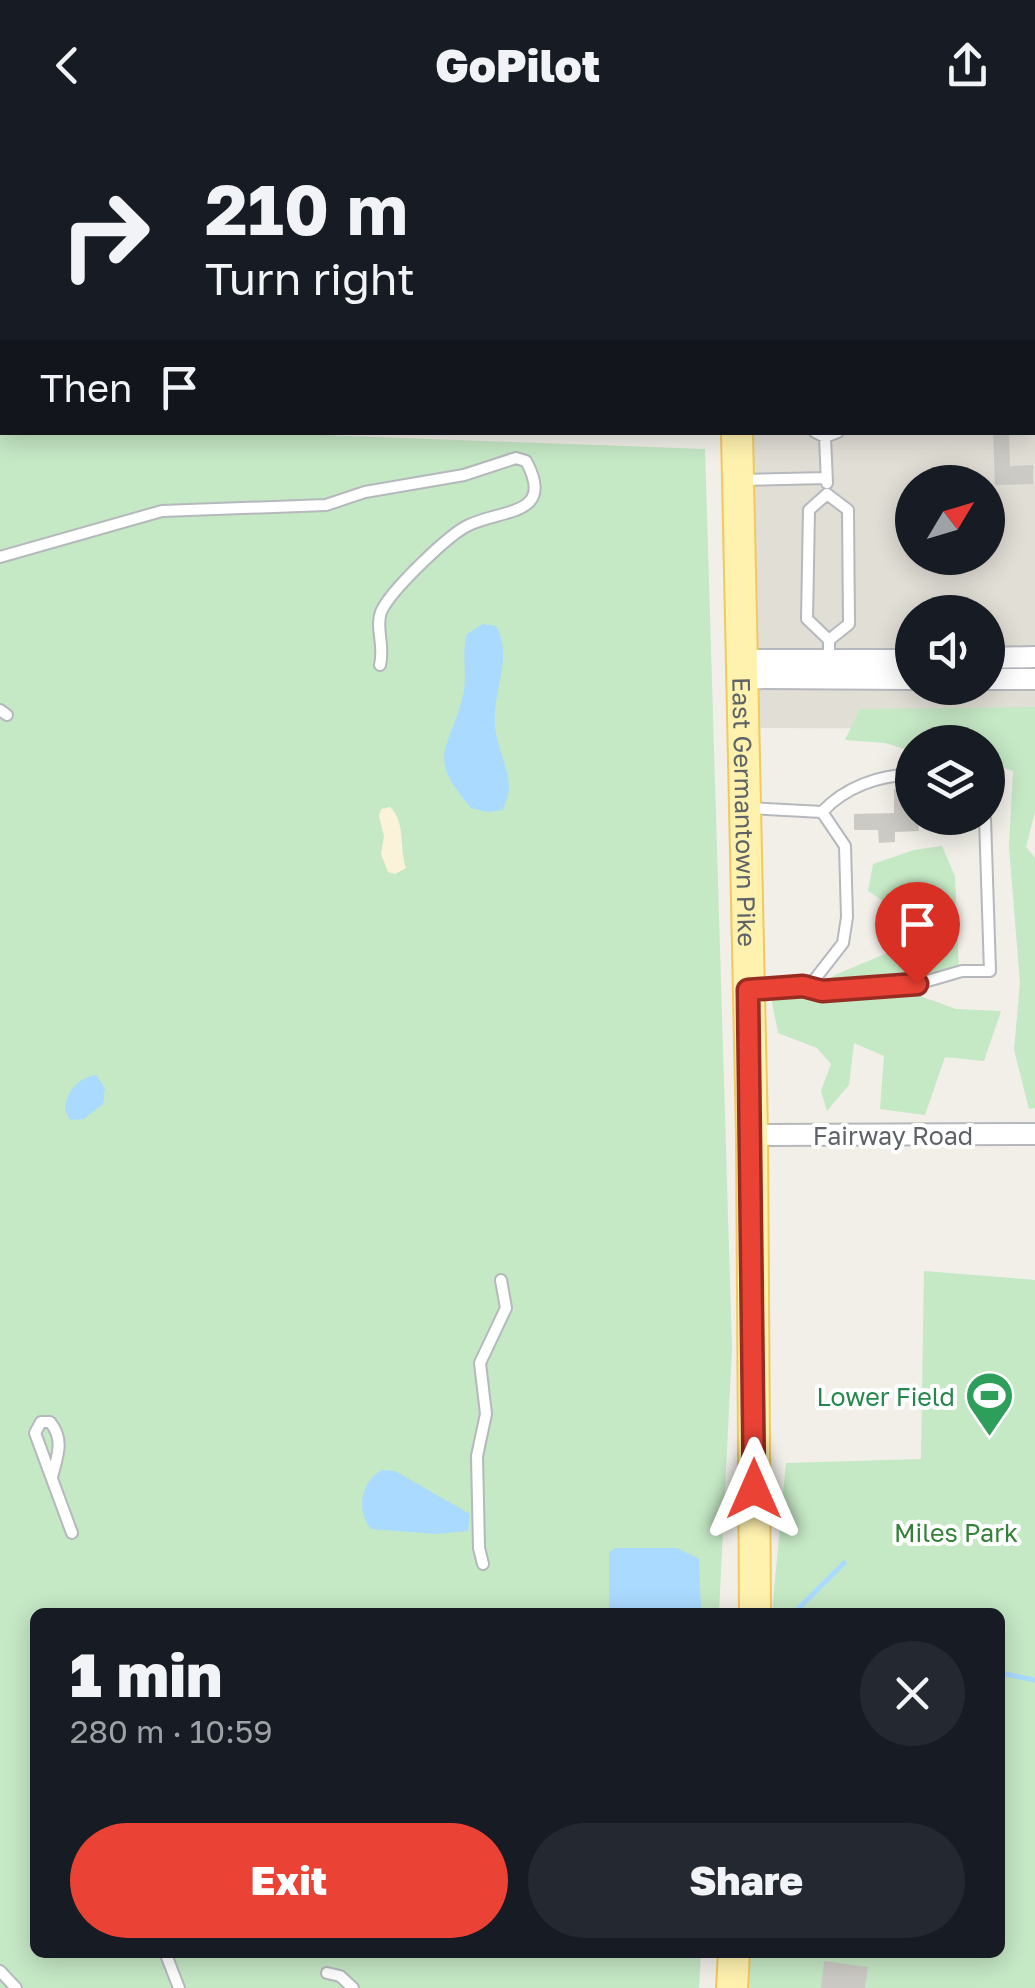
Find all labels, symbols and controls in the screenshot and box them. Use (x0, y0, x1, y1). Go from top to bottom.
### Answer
icon: back (40, 38, 95, 93)
text: GoPilot (435, 38, 600, 92)
icon: share (940, 38, 995, 93)
text: 210 m (205, 166, 408, 250)
icon: right (40, 170, 170, 300)
text: Turn right (205, 251, 415, 305)
icon: arrive (152, 360, 207, 415)
text: Then (40, 365, 132, 410)
north arrow (895, 465, 1005, 575)
map controls (895, 465, 1005, 835)
button: sound (895, 595, 1005, 705)
street label: East Germantown Pike (727, 677, 763, 947)
button: layers (895, 725, 1005, 835)
pin (875, 882, 960, 985)
icon: arrive (890, 897, 945, 952)
street label: Fairway Road (813, 1120, 973, 1151)
sports icon: Lower Field (964, 1370, 1016, 1438)
place label: Lower Field (817, 1381, 955, 1412)
position arrow (702, 1437, 806, 1541)
park label: Miles Park (894, 1517, 1018, 1548)
text: 1 min (70, 1638, 222, 1710)
button: close (860, 1641, 965, 1746)
text: 280 m · 10:59 (70, 1712, 273, 1750)
button: Exit (70, 1823, 508, 1938)
button: Share (528, 1823, 965, 1938)

